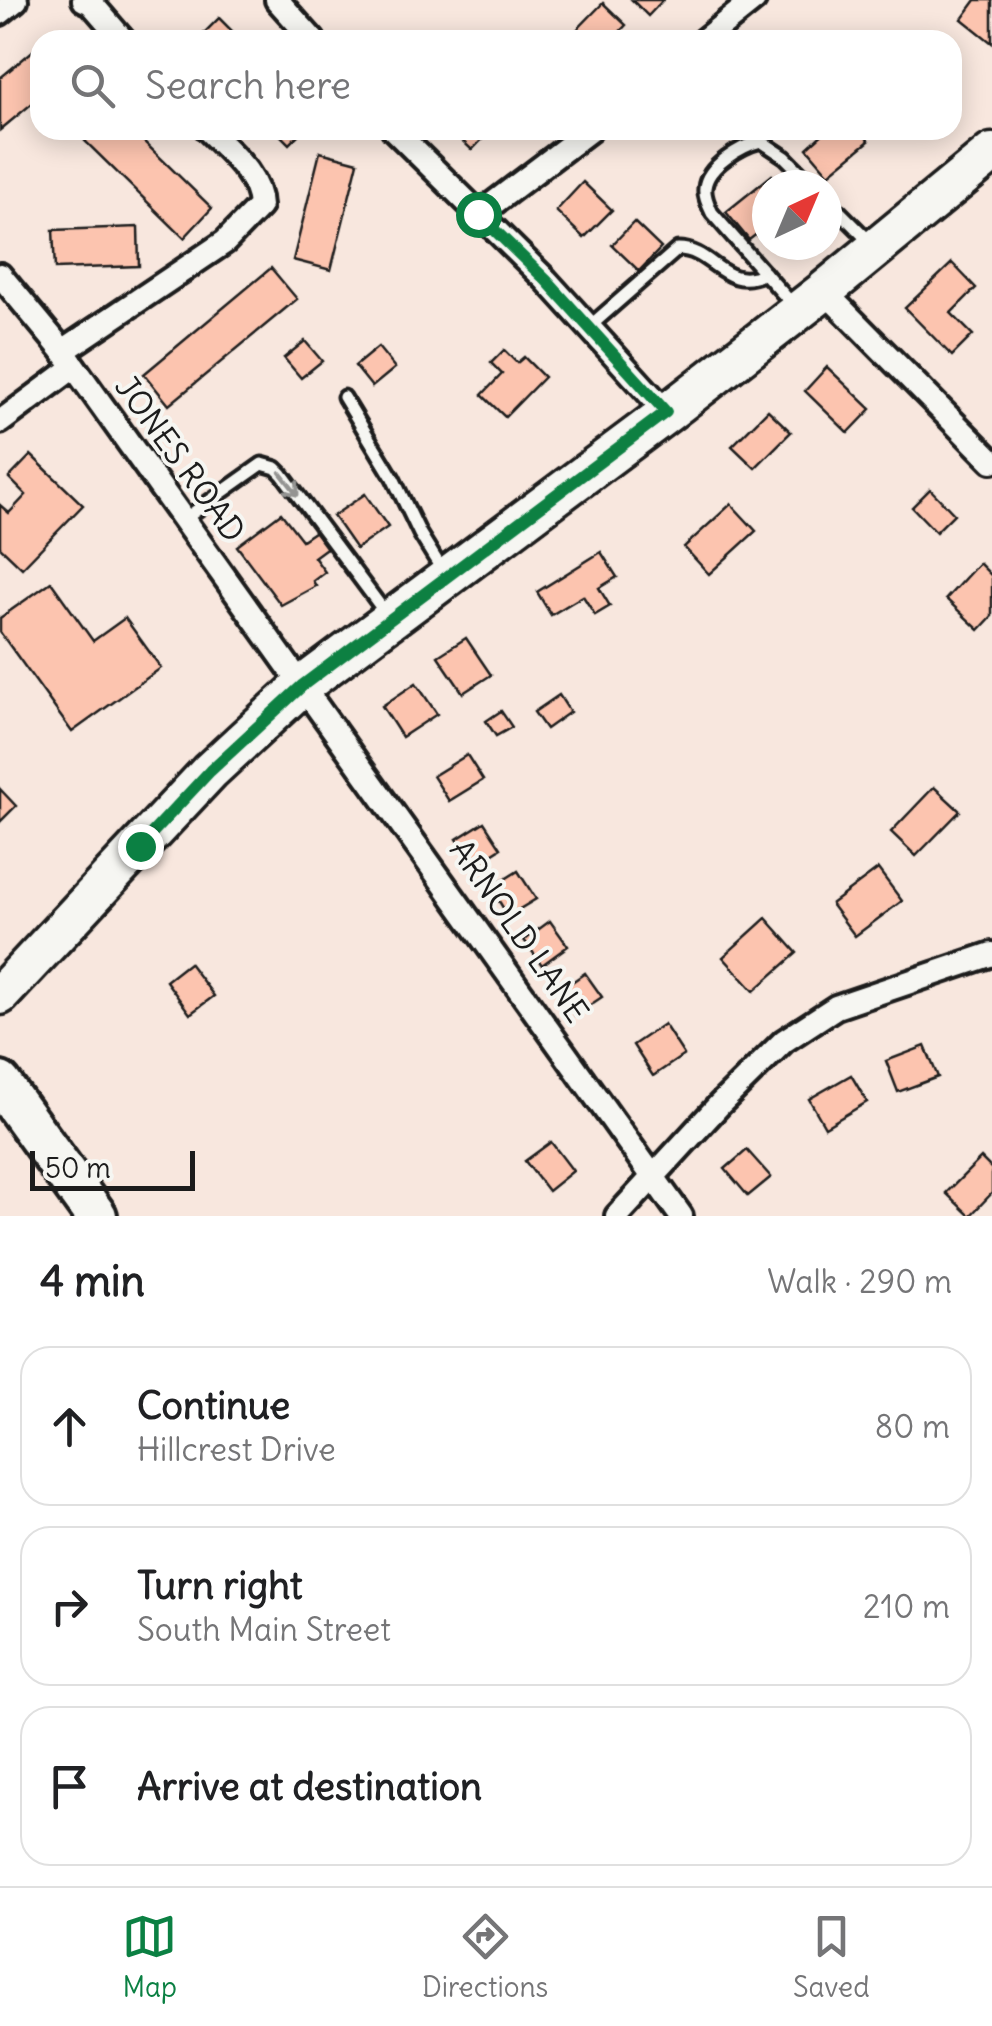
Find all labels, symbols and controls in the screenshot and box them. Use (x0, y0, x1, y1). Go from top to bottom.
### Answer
search box (30, 30, 962, 140)
icon: search (65, 58, 120, 113)
text: Search here (145, 62, 351, 109)
north arrow (752, 170, 842, 260)
route start (456, 192, 502, 238)
street label: JONES ROAD (106, 367, 255, 550)
one-way arrow (278, 471, 300, 497)
route end (118, 824, 164, 870)
street label: ARNOLD LANE (441, 831, 598, 1030)
scale bar (30, 1146, 195, 1190)
text: 50 m (45, 1150, 111, 1186)
text: 4 min (40, 1255, 145, 1307)
text: Walk · 290 m (767, 1261, 952, 1302)
text: Continue (137, 1382, 290, 1429)
icon: ahead (42, 1399, 97, 1454)
text: 80 m (875, 1406, 950, 1447)
text: Hillcrest Drive (137, 1429, 336, 1470)
text: Turn right (137, 1562, 303, 1609)
icon: right (42, 1579, 97, 1634)
text: 210 m (863, 1586, 950, 1627)
text: South Main Street (137, 1609, 391, 1650)
icon: arrive (42, 1759, 97, 1814)
text: Arrive at destination (137, 1763, 482, 1810)
tab: Map (122, 1909, 177, 2005)
tab: Directions (422, 1909, 548, 2005)
tab: Saved (793, 1909, 870, 2005)

